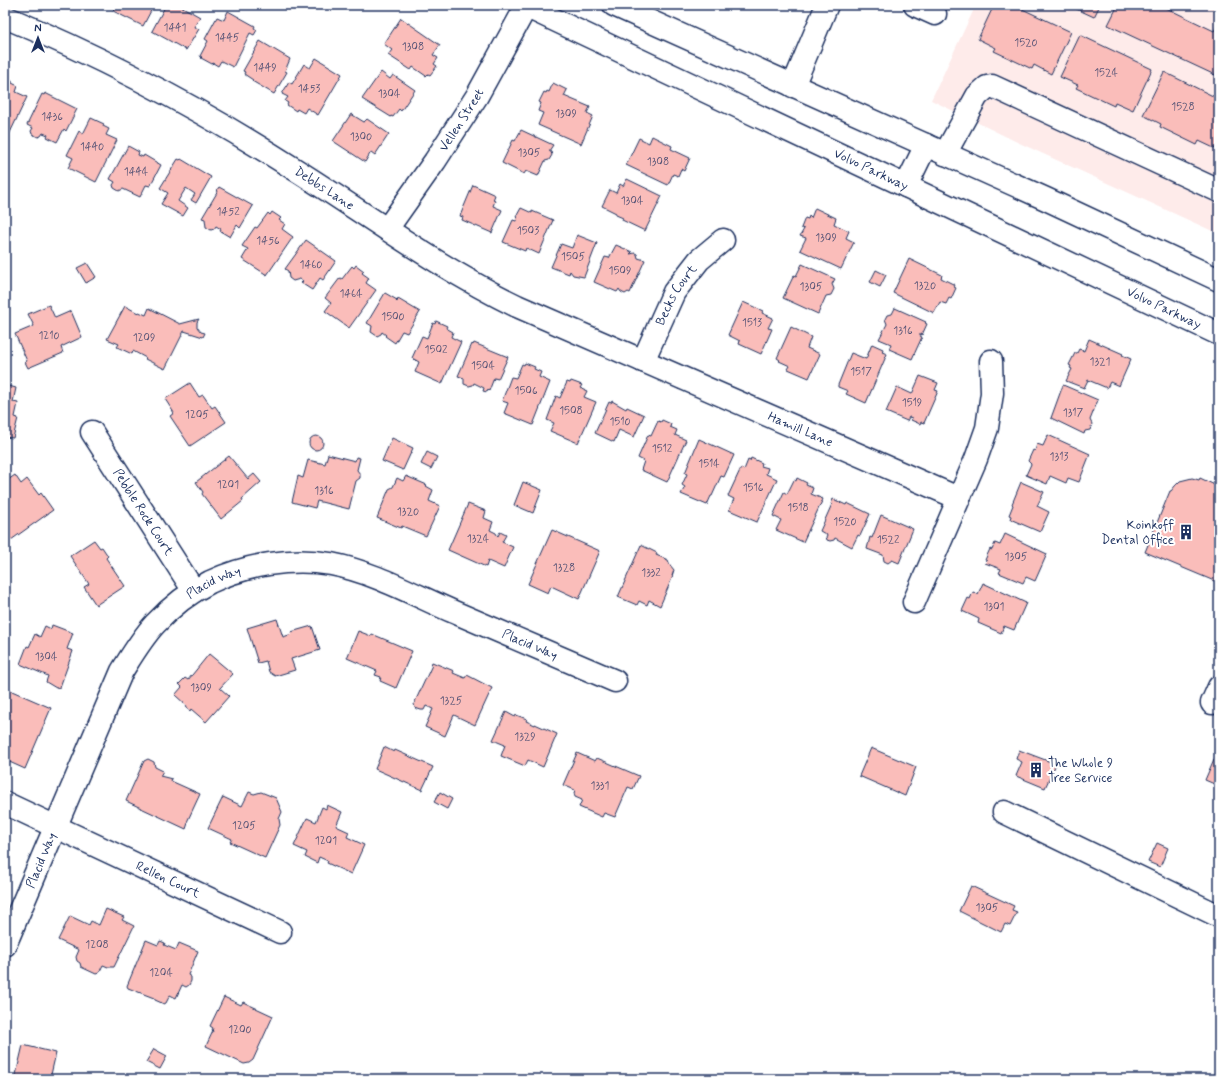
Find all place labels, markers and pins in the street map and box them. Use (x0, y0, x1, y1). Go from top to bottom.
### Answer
place label: Koinkoff Dental Office (1101, 517, 1174, 549)
building icon: Koinkoff Dental Office (1177, 523, 1195, 541)
place label: The Whole 9 Tree Service (1048, 755, 1113, 787)
building icon: The Whole 9 Tree Service (1027, 761, 1045, 779)

